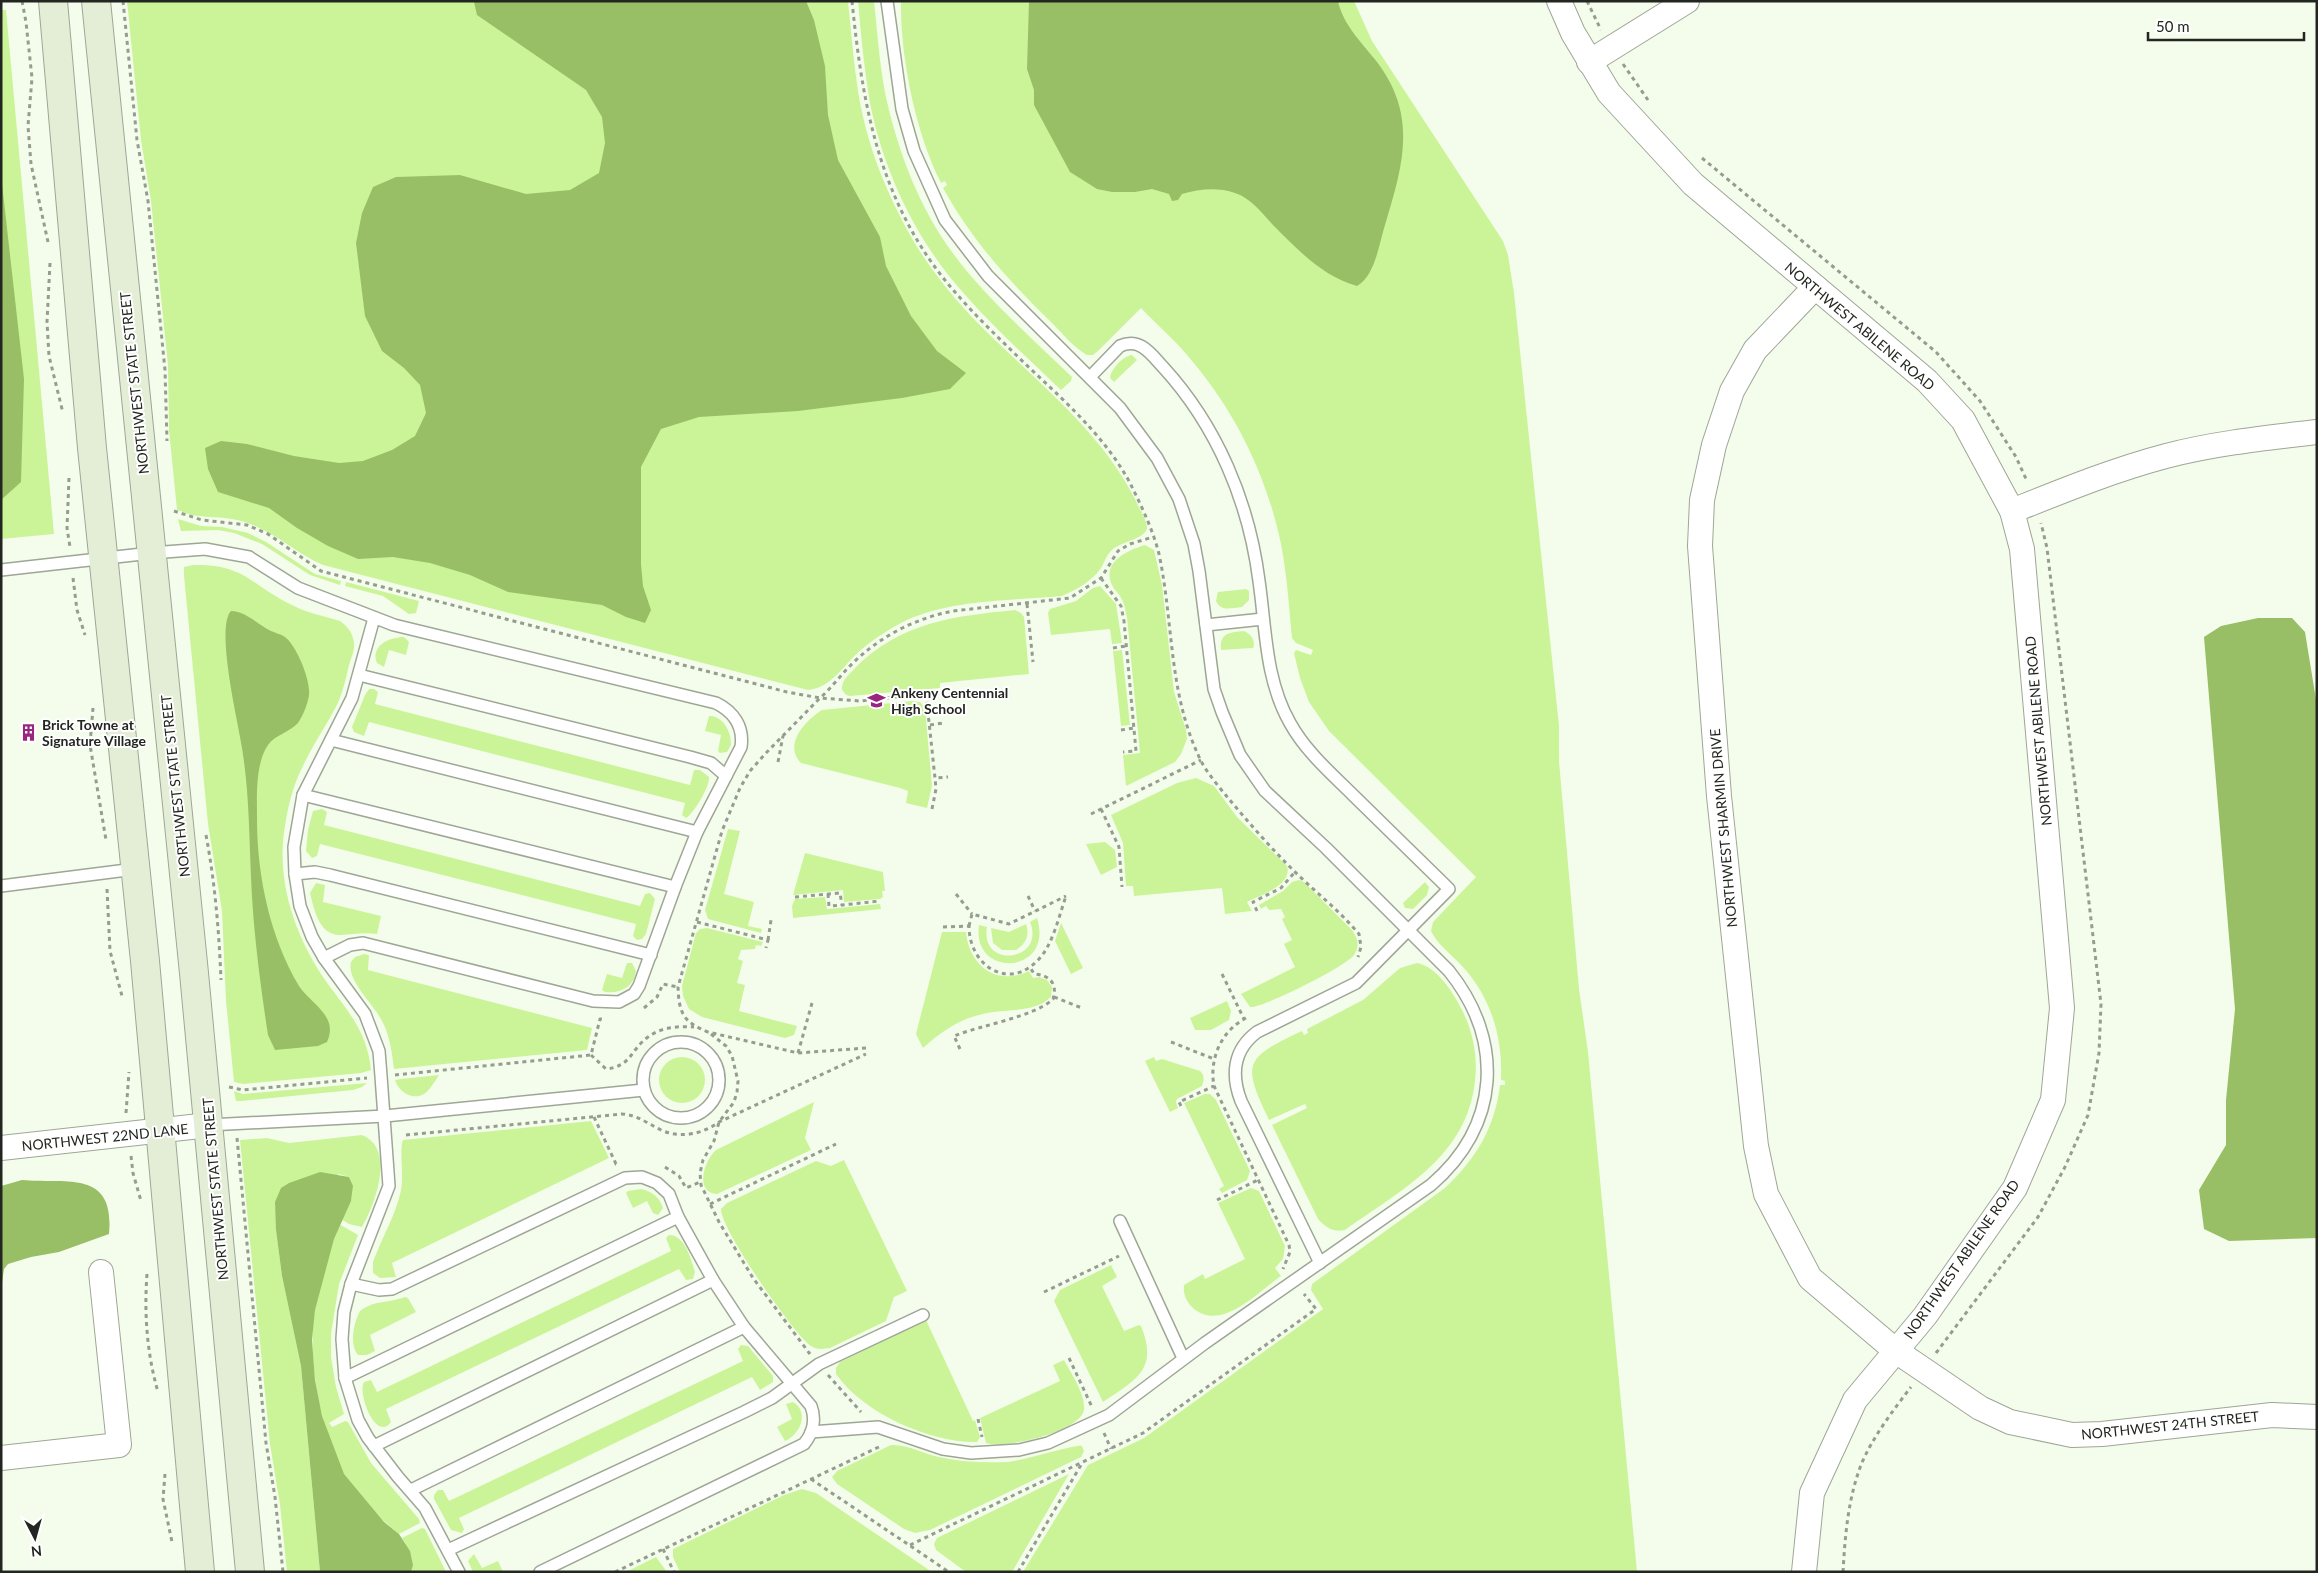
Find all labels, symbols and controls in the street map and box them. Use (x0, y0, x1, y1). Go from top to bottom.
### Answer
scale bar (2148, 10, 2304, 42)
text: 50 m (2156, 17, 2190, 35)
street label: NORTHWEST ABILENE ROAD (1782, 258, 1938, 394)
street label: NORTHWEST STATE STREET (116, 290, 152, 475)
street label: NORTHWEST ABILENE ROAD (2021, 635, 2055, 827)
place label: Ankeny Centennial High School (890, 684, 1008, 717)
school or university icon: Ankeny Centennial High School (867, 690, 887, 710)
street label: NORTHWEST STATE STREET (157, 693, 193, 878)
place label: Brick Towne at Signature Village (42, 716, 147, 749)
building icon: Brick Towne at Signature Village (18, 722, 38, 742)
street label: NORTHWEST SHARMIN DRIVE (1706, 728, 1740, 928)
street label: NORTHWEST STATE STREET (198, 1096, 231, 1281)
street label: NORTHWEST 22ND LANE (21, 1120, 189, 1154)
street label: NORTHWEST ABILENE ROAD (1899, 1176, 2023, 1342)
street label: NORTHWEST 24TH STREET (2080, 1407, 2260, 1443)
north arrow (10, 1513, 60, 1563)
text: N (30, 1542, 43, 1560)

